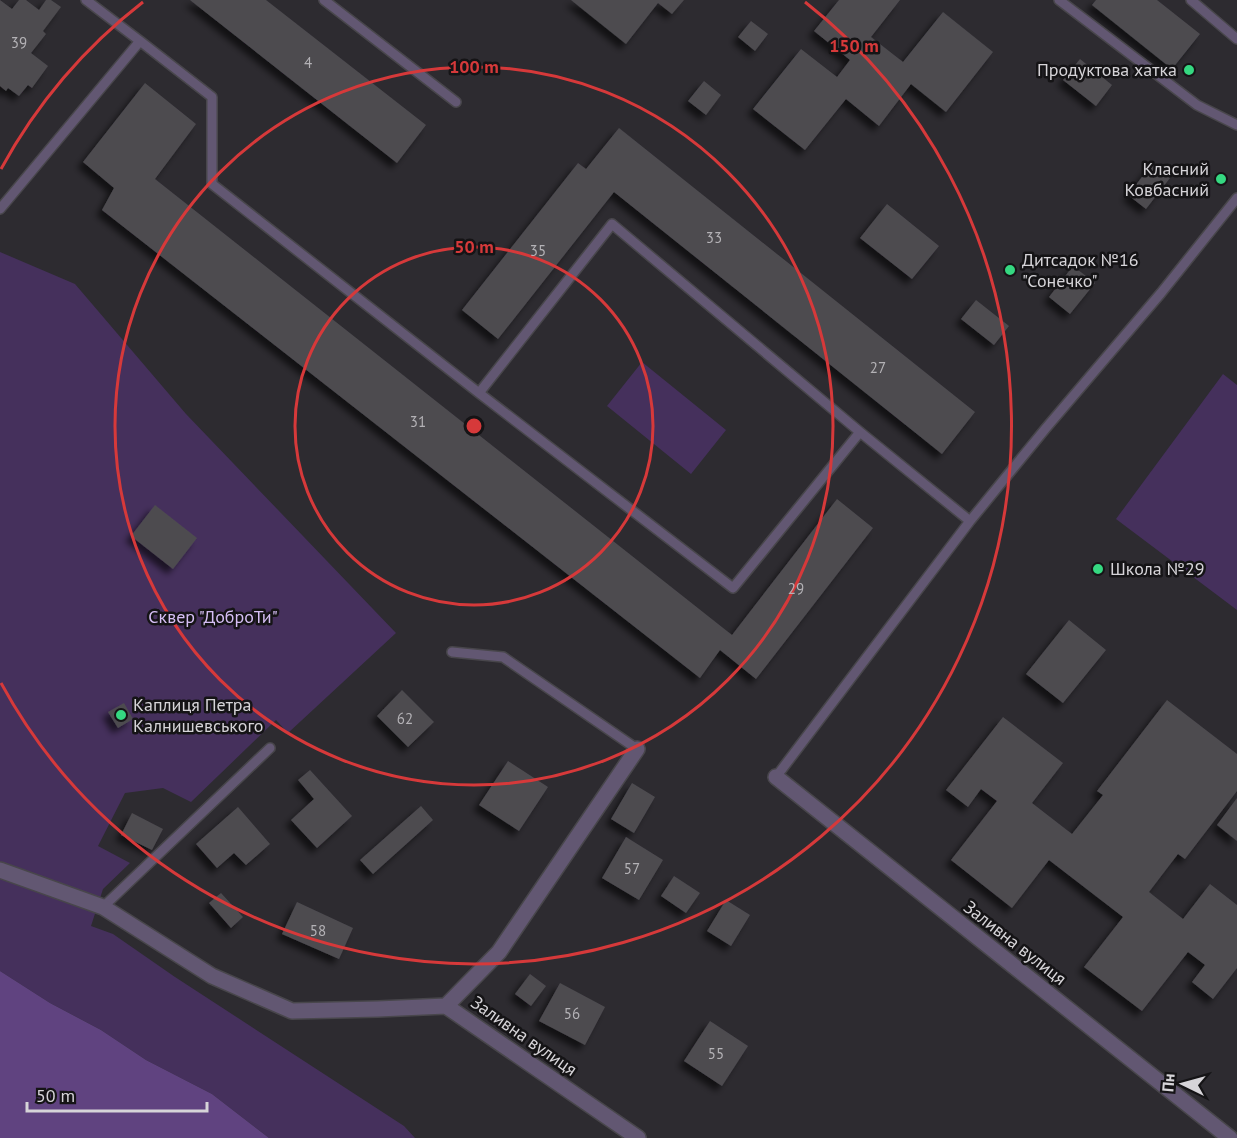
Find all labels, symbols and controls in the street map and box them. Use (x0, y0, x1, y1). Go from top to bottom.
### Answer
house number: 39 (11, 33, 27, 52)
text: 150 m (829, 34, 879, 57)
house number: 4 (304, 53, 312, 72)
text: 100 m (449, 55, 499, 78)
place label: Продуктова хатка (1037, 58, 1177, 81)
marker: Продуктова хатка (1182, 63, 1196, 77)
place label: Класний Ковбасний (1124, 157, 1209, 201)
marker: Класний Ковбасний (1214, 172, 1228, 186)
house number: 33 (706, 228, 722, 247)
text: 50 m (454, 235, 494, 258)
house number: 35 (530, 241, 546, 260)
place label: Дитсадок №16 "Сонечко" (1022, 248, 1139, 292)
marker: Дитсадок №16 "Сонечко" (1003, 263, 1017, 277)
house number: 27 (870, 358, 886, 377)
house number: 31 (410, 412, 426, 431)
centre of rings (464, 416, 484, 436)
place label: Школа №29 (1110, 557, 1205, 580)
marker: Школа №29 (1091, 562, 1105, 576)
house number: 29 (788, 579, 804, 598)
park label: Сквер "ДоброТи" (148, 605, 278, 628)
place label: Каплиця Петра Калнишевського (133, 693, 263, 737)
marker: Каплиця Петра Калнишевського (114, 708, 128, 722)
house number: 62 (397, 709, 413, 728)
house number: 57 (624, 859, 640, 878)
street label: Заливна вулиця (959, 895, 1071, 990)
house number: 58 (310, 921, 326, 940)
street label: Заливна вулиця (467, 990, 582, 1081)
house number: 56 (564, 1004, 580, 1023)
house number: 55 (708, 1044, 724, 1063)
north arrow (1153, 1054, 1213, 1114)
text: Пн (1157, 1072, 1179, 1093)
scale bar (27, 1075, 207, 1113)
text: 50 m (36, 1084, 75, 1107)

